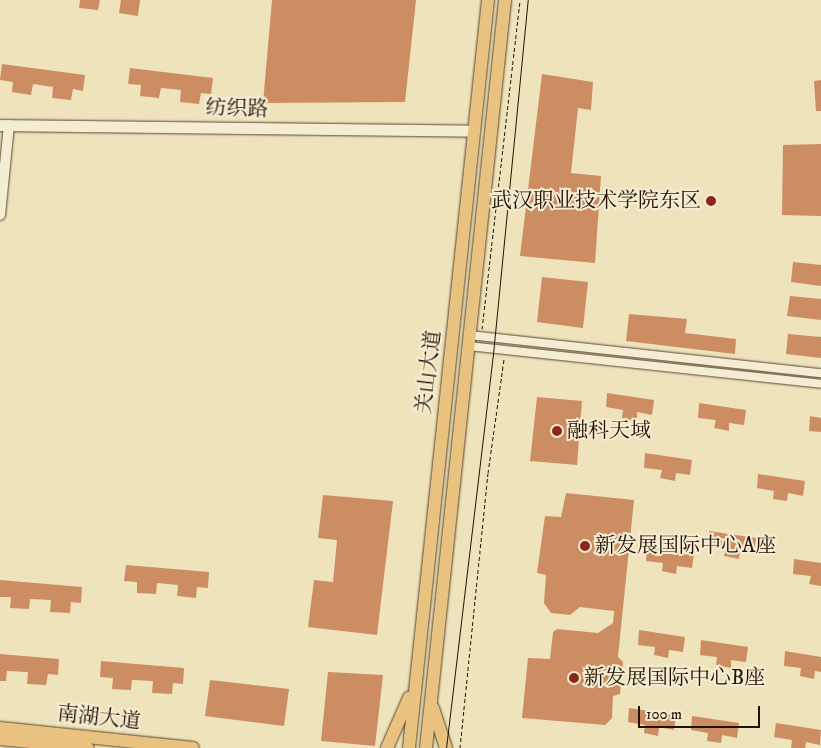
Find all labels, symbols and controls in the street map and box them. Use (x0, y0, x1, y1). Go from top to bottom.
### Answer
street label: 纺织路 (205, 96, 269, 122)
place label: 武汉职业技术学院东区 (491, 188, 701, 214)
marker: 武汉职业技术学院东区 (705, 195, 717, 207)
street label: 关山大道 (411, 329, 447, 415)
place label: 融科天域 (567, 418, 651, 444)
marker: 融科天域 (551, 425, 563, 437)
place label: 新发展国际中心A座 (595, 533, 776, 559)
marker: 新发展国际中心A座 (579, 540, 591, 552)
place label: 新发展国际中心B座 (584, 665, 765, 691)
marker: 新发展国际中心B座 (568, 672, 580, 684)
scale bar (641, 696, 764, 728)
street label: 南湖大道 (56, 701, 142, 735)
text: 100 m (646, 705, 682, 724)

